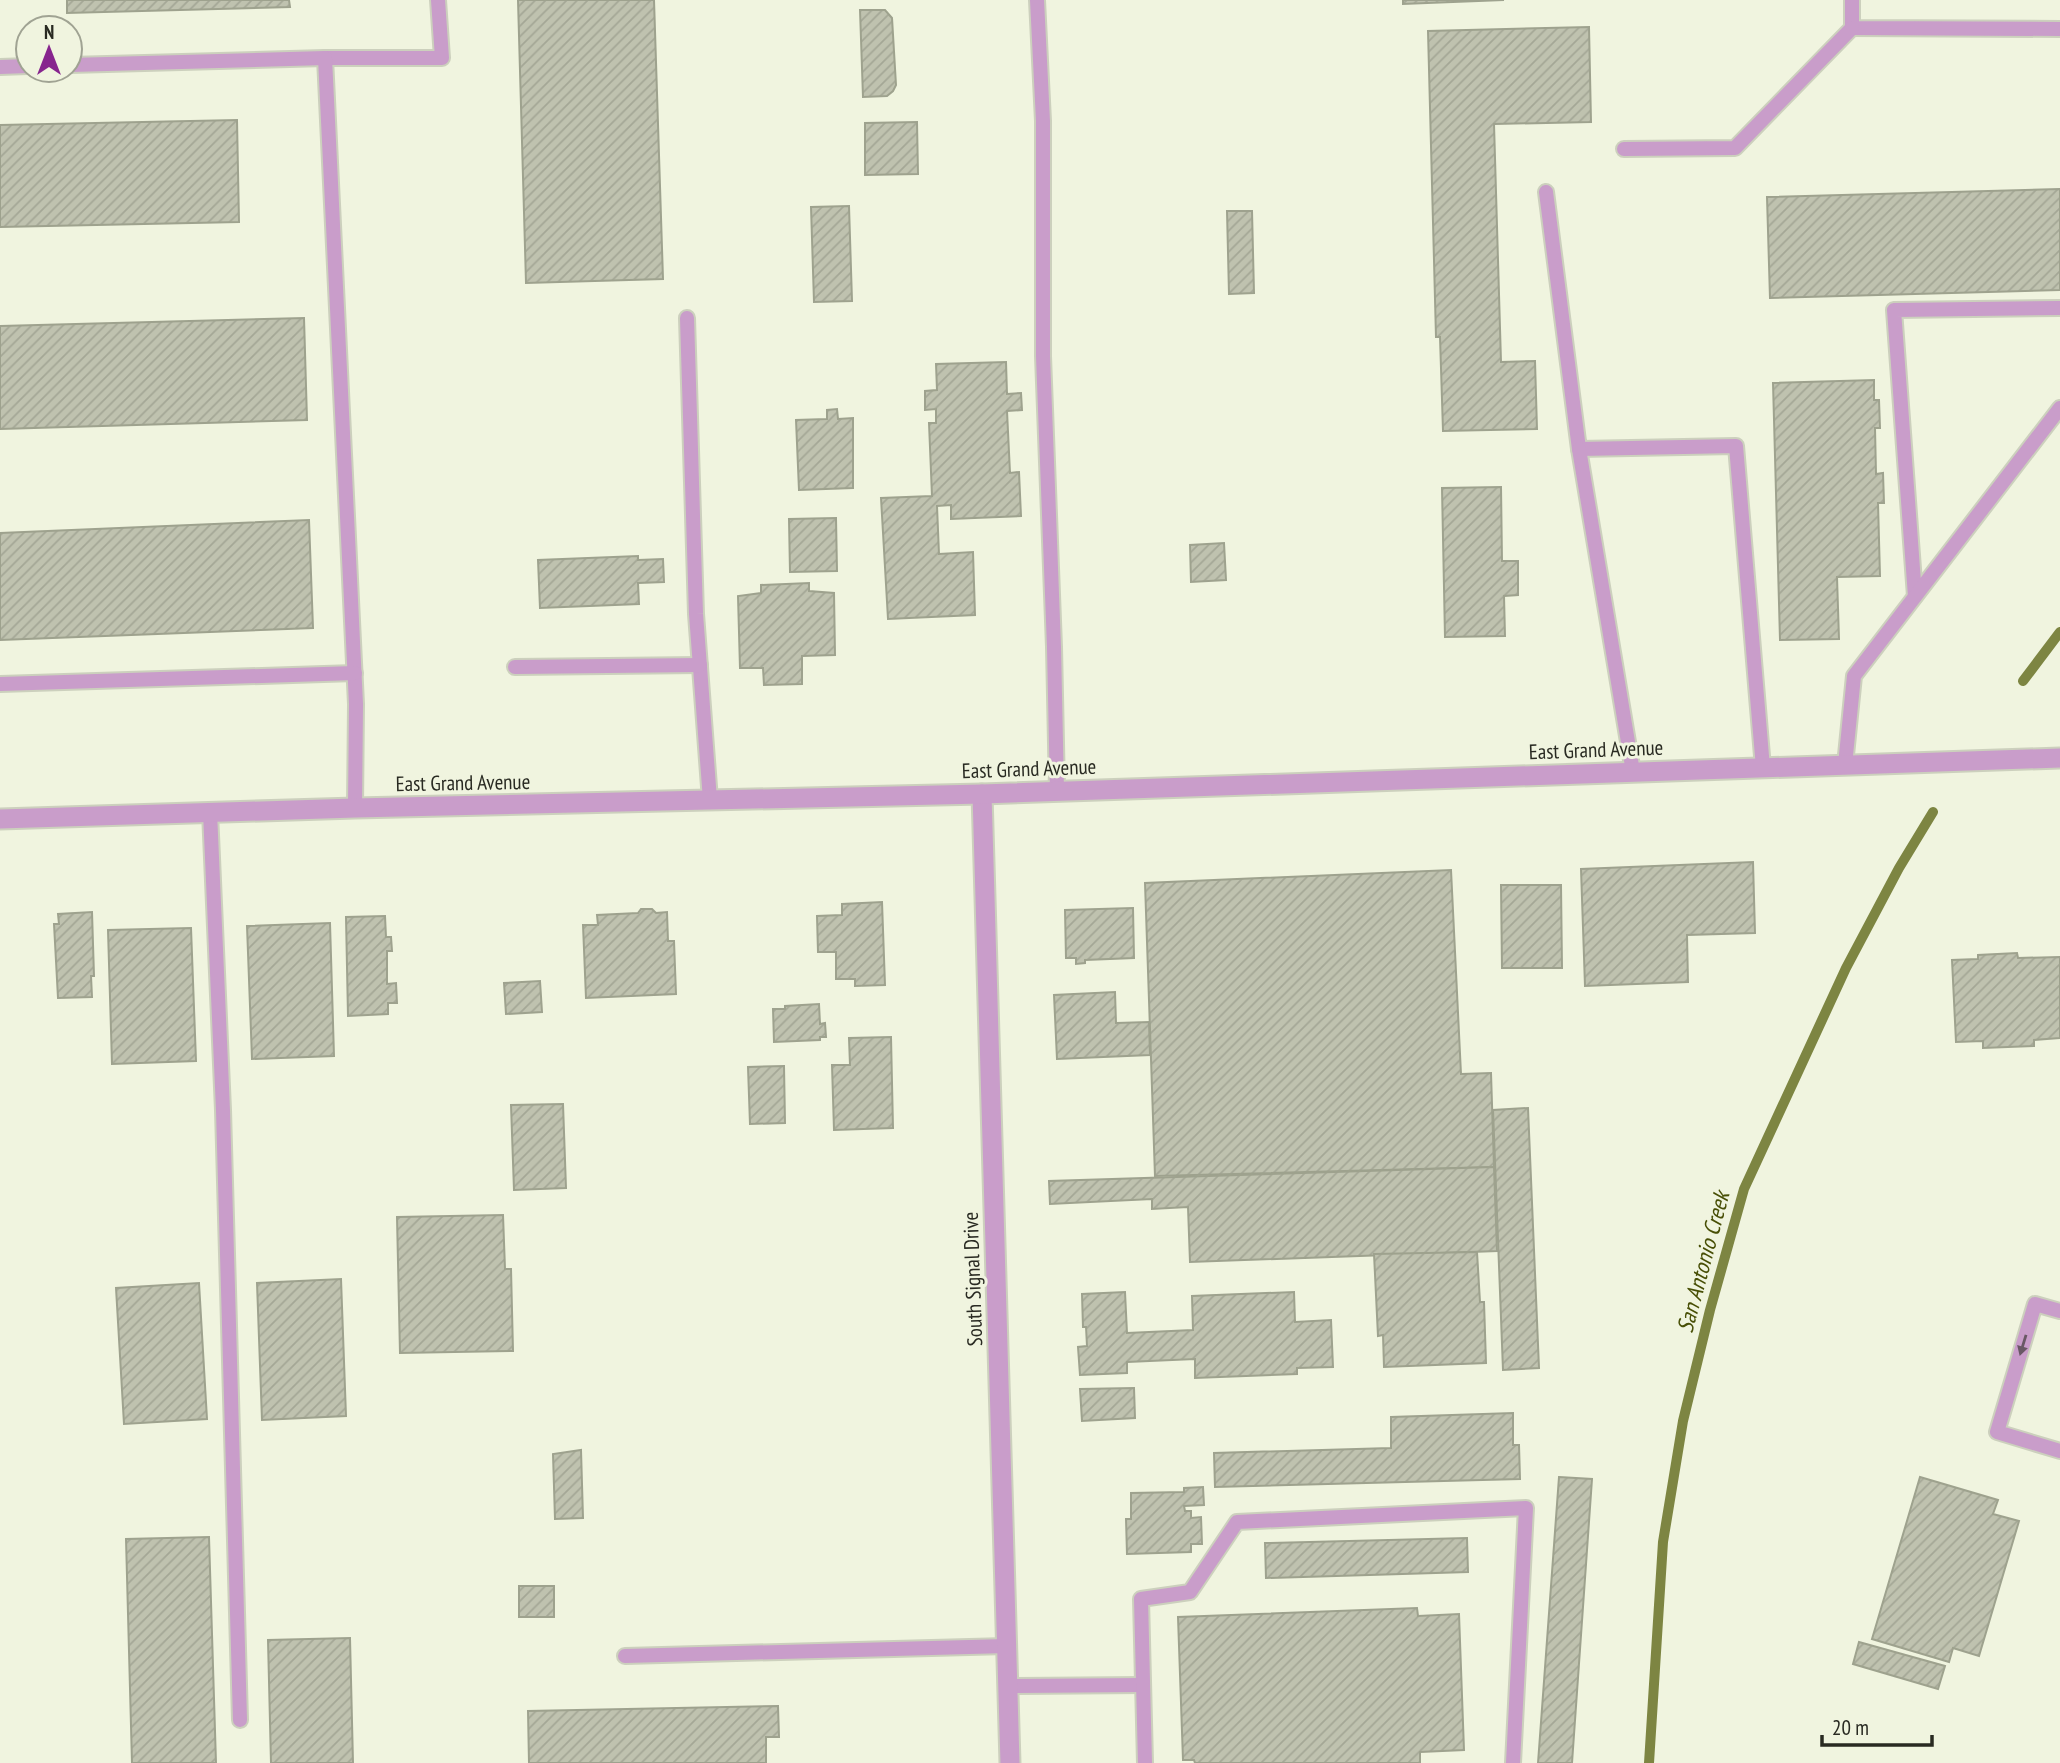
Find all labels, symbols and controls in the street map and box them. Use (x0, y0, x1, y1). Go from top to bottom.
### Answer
north arrow (14, 14, 84, 84)
text: N (44, 20, 54, 44)
street label: East Grand Avenue (1528, 734, 1664, 765)
street label: East Grand Avenue (961, 753, 1097, 784)
street label: East Grand Avenue (396, 768, 530, 797)
water label: San Antonio Creek (1670, 1185, 1736, 1335)
street label: South Signal Drive (957, 1211, 988, 1347)
one-way arrow (2018, 1334, 2028, 1355)
scale bar (1822, 1704, 1932, 1748)
text: 20 m (1832, 1714, 1869, 1741)

